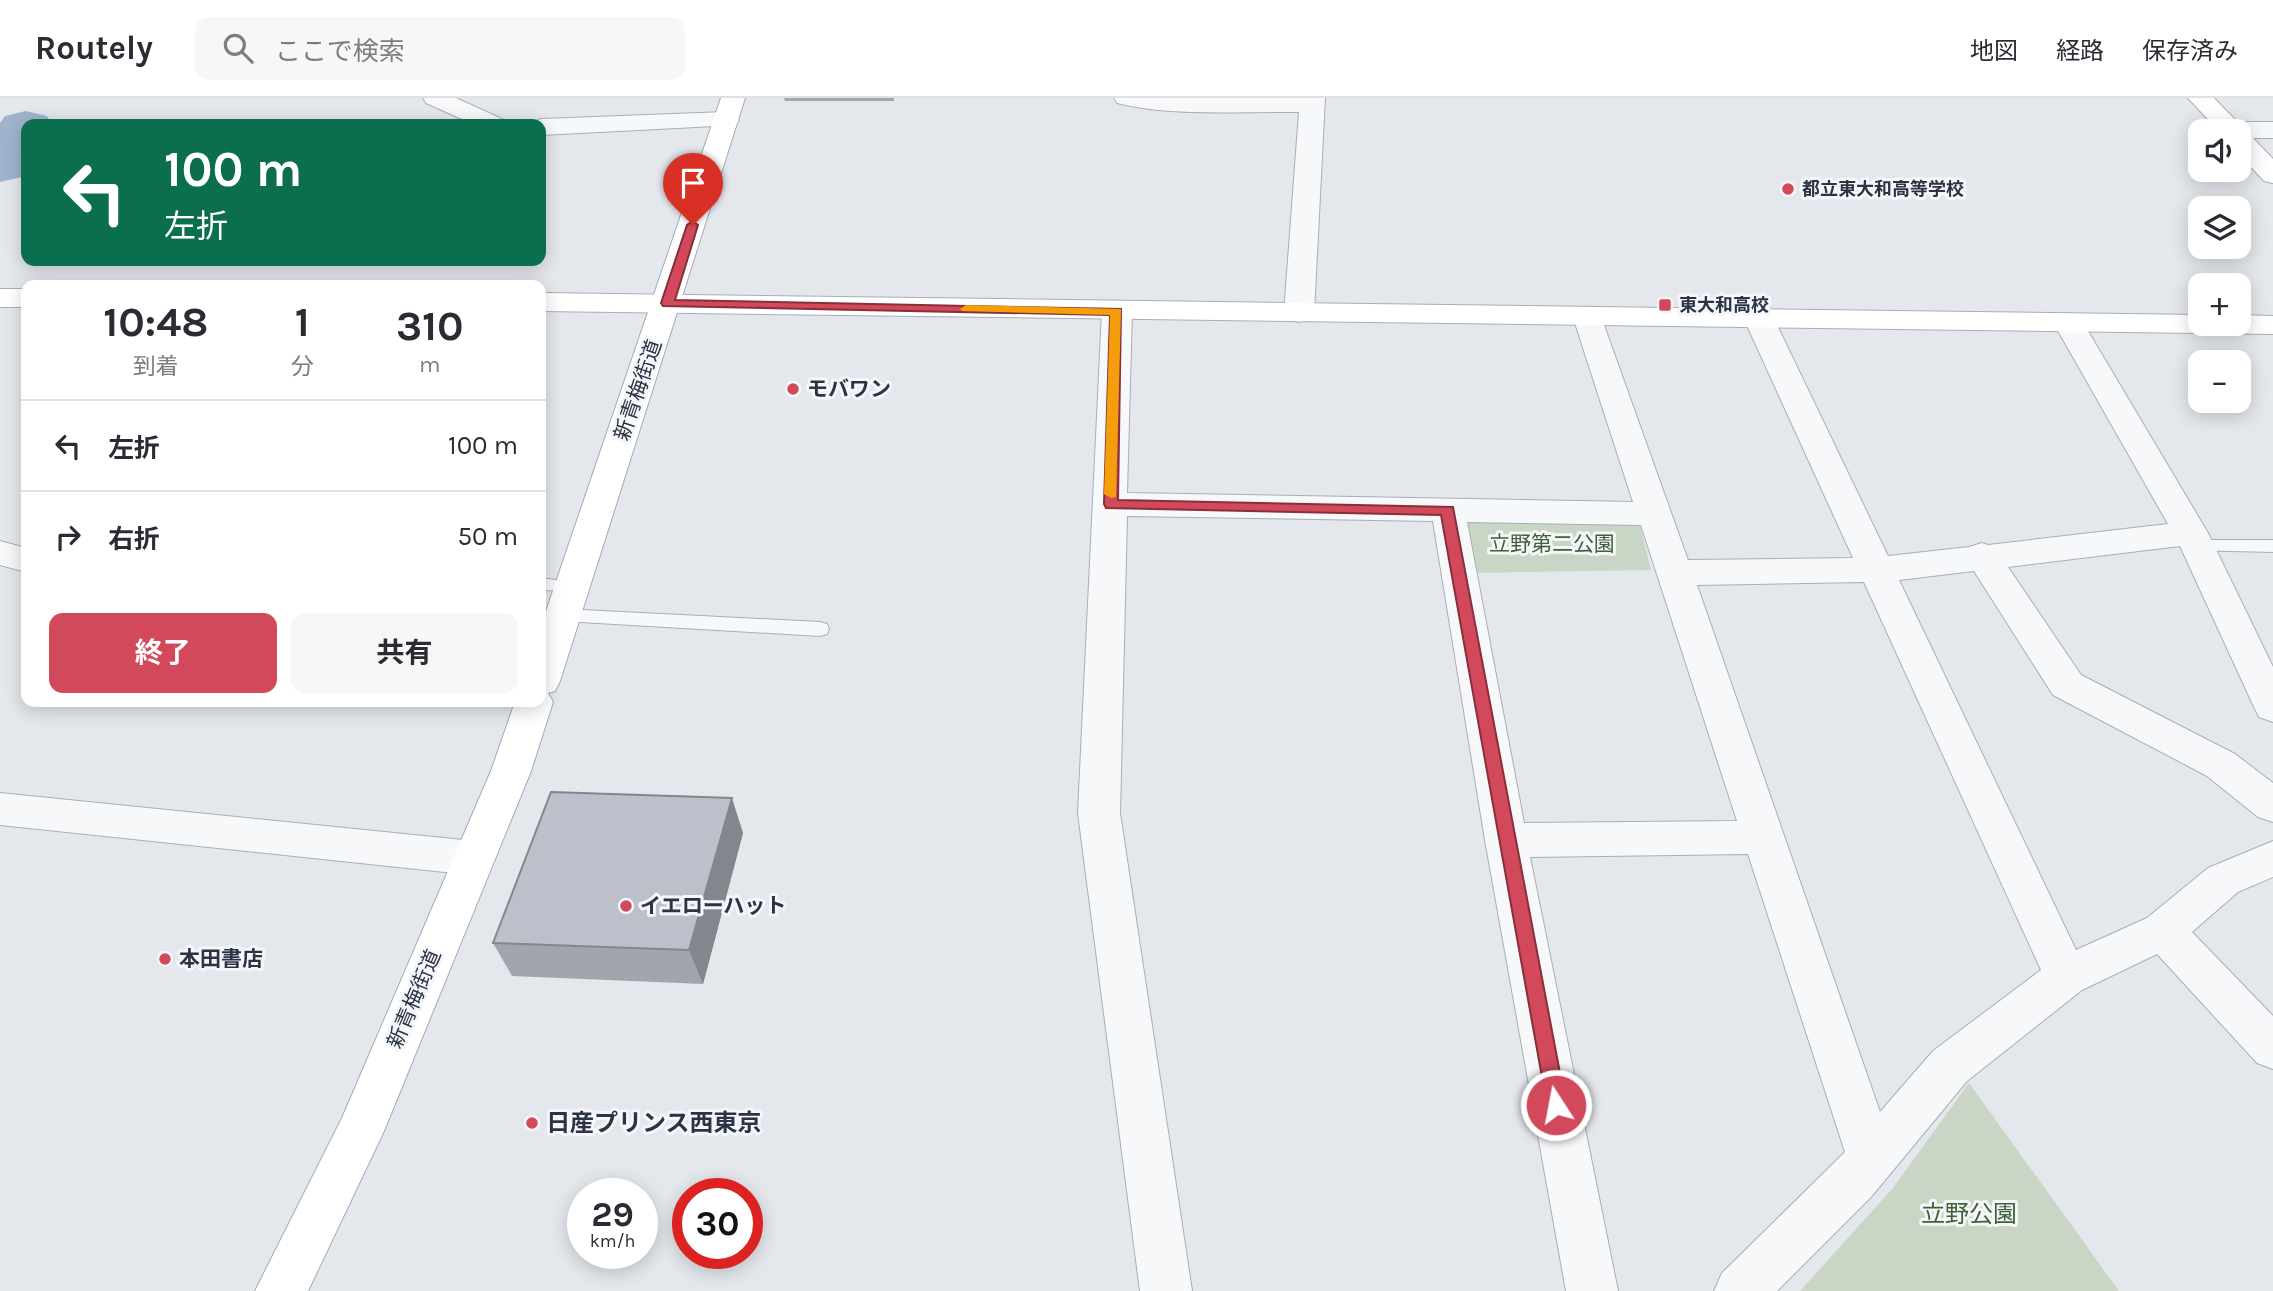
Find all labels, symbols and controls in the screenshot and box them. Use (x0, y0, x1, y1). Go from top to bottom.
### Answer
search box (195, 17, 685, 80)
text: Routely (35, 29, 153, 67)
icon: search (219, 29, 257, 67)
text: ここで検索 (275, 36, 405, 67)
text: 地図 (1970, 37, 2018, 65)
text: 経路 (2056, 37, 2104, 65)
text: 保存済み (2142, 37, 2238, 65)
map controls (2188, 119, 2251, 413)
button: sound (2188, 119, 2251, 182)
text: 100 m (164, 141, 302, 198)
icon: left (49, 147, 140, 238)
pin (663, 153, 723, 225)
icon: arrive (674, 164, 712, 202)
place label: 都立東大和高等学校 (1802, 178, 1964, 200)
marker: 都立東大和高等学校 (1780, 181, 1796, 197)
button: layers (2188, 196, 2251, 259)
text: 左折 (164, 208, 228, 245)
button: + (2188, 273, 2251, 336)
place label: 東大和高校 (1679, 294, 1769, 316)
text: 10:48 (103, 297, 208, 347)
text: 1 (295, 297, 310, 347)
marker: 東大和高校 (1657, 297, 1673, 313)
text: 310 (396, 301, 464, 351)
street label: 新青梅街道 (610, 336, 666, 444)
button: − (2188, 350, 2251, 413)
text: m (419, 351, 441, 378)
text: 到着 (133, 353, 179, 380)
text: 分 (291, 353, 314, 380)
place label: モバワン (807, 377, 891, 401)
marker: モバワン (785, 381, 801, 397)
icon: left (49, 427, 87, 465)
text: 100 m (448, 430, 518, 461)
text: 左折 (108, 433, 160, 464)
icon: right (49, 518, 87, 556)
text: 50 m (457, 521, 518, 552)
text: 右折 (108, 524, 160, 555)
park label: 立野第二公園 (1489, 532, 1615, 556)
button: 終了 (49, 613, 277, 693)
button: 共有 (291, 613, 518, 693)
place label: イエローハット (640, 894, 786, 918)
marker: イエローハット (618, 898, 634, 914)
street label: 新青梅街道 (382, 946, 446, 1052)
place label: 本田書店 (179, 947, 263, 971)
marker: 本田書店 (157, 951, 173, 967)
position arrow (1519, 1068, 1593, 1142)
place label: 日産プリンス西東京 (546, 1109, 762, 1137)
marker: 日産プリンス西東京 (524, 1115, 540, 1131)
speed limit sign: 30 (672, 1178, 763, 1269)
text: 29 (591, 1194, 634, 1235)
park label: 立野公園 (1921, 1200, 2017, 1228)
text: km/h (590, 1230, 635, 1252)

